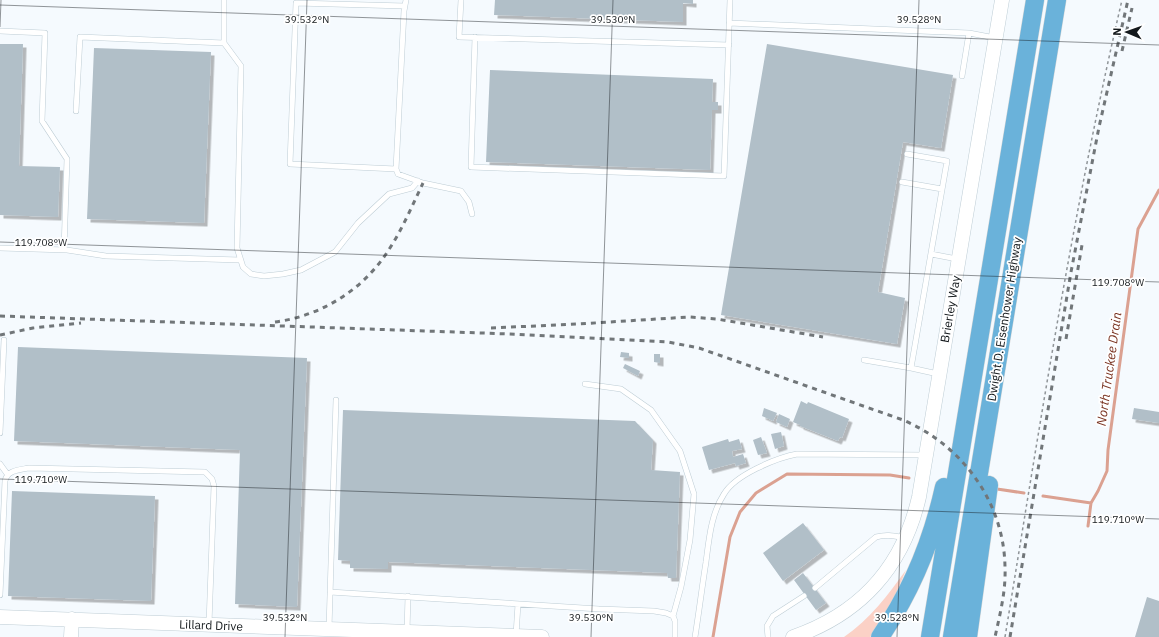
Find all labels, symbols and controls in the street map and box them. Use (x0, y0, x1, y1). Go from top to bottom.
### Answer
north arrow (1107, 12, 1147, 52)
text: 39.532°N (285, 13, 329, 26)
text: 39.530°N (591, 13, 635, 26)
text: 39.528°N (897, 13, 941, 26)
text: N (1110, 27, 1124, 36)
text: 119.708°W (15, 236, 67, 249)
street label: Dwight D. Eisenhower Highway (984, 236, 1024, 402)
street label: Brierley Way (937, 274, 963, 344)
text: 119.708°W (1092, 276, 1144, 289)
water label: North Truckee Drain (1093, 311, 1125, 427)
text: 119.710°W (15, 473, 67, 486)
text: 119.710°W (1092, 513, 1144, 526)
text: 39.532°N (263, 611, 307, 624)
text: 39.530°N (569, 611, 613, 624)
text: 39.528°N (875, 611, 919, 624)
street label: Lillard Drive (179, 616, 244, 634)

